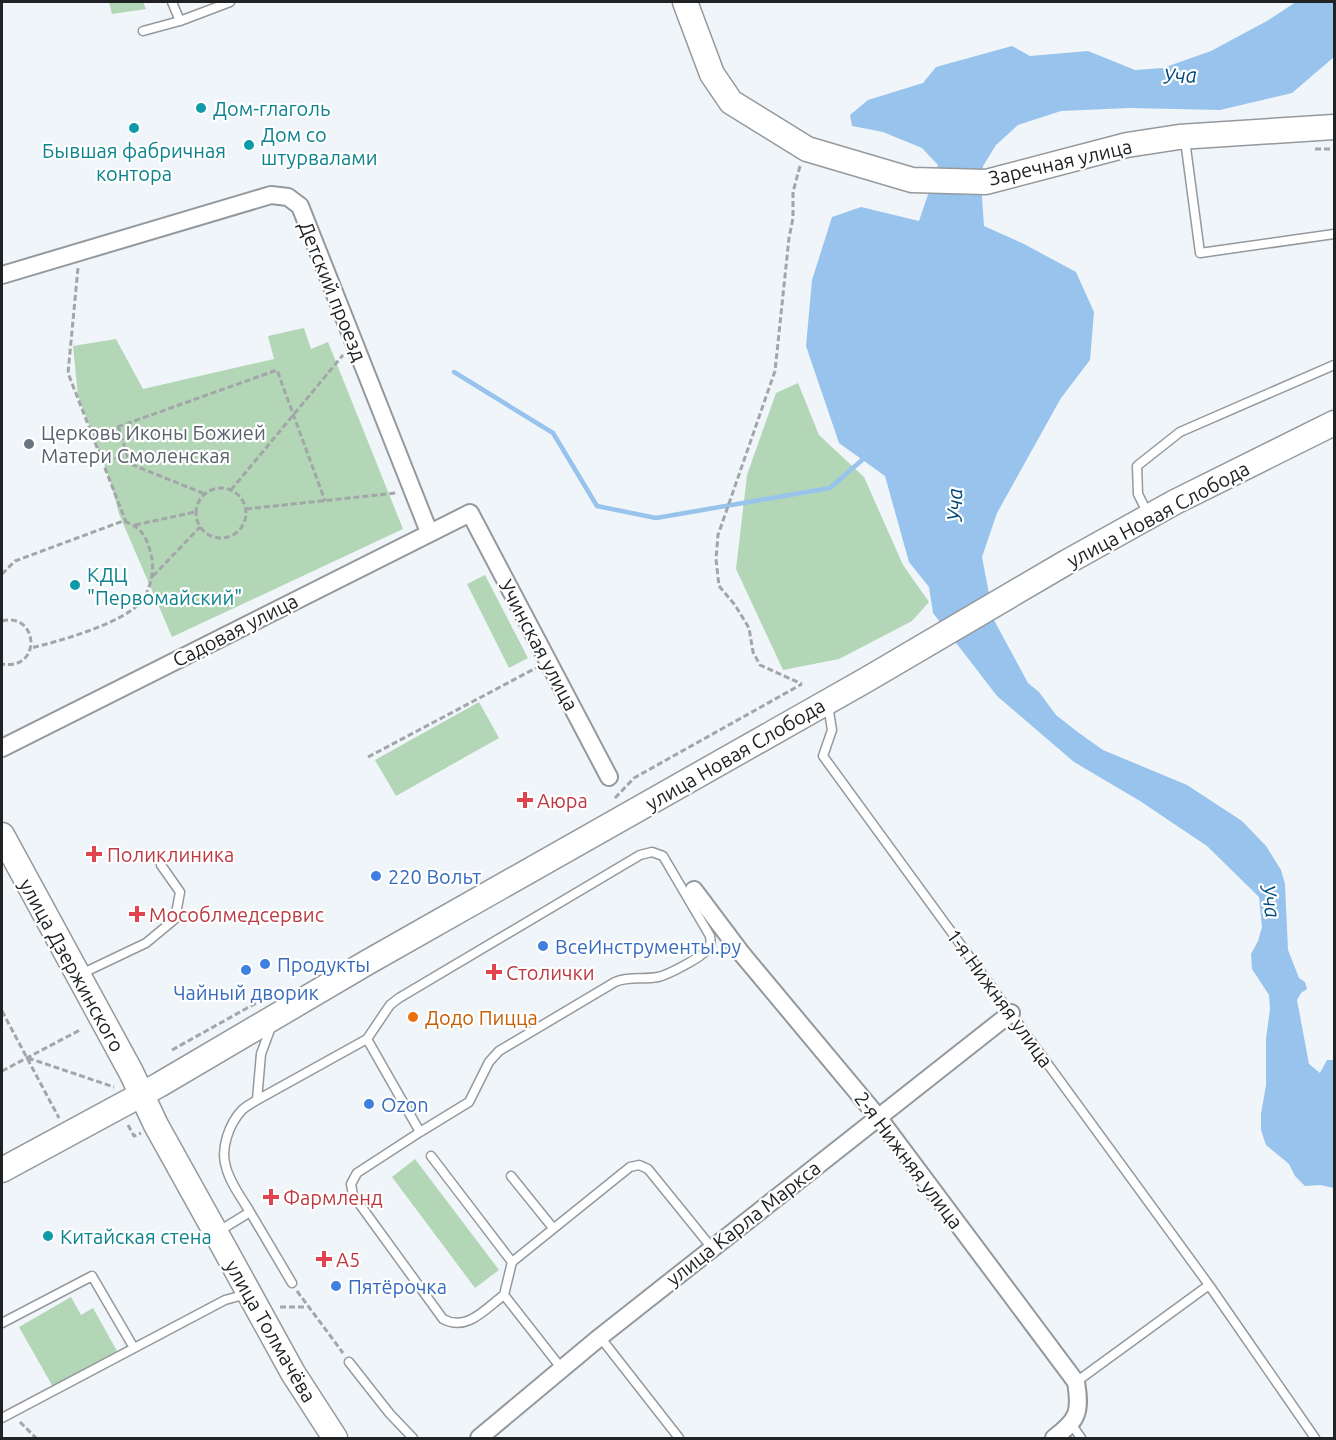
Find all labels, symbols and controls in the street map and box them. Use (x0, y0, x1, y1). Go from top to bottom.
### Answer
water label: Уча (1162, 62, 1197, 88)
place label: Дом-глаголь (213, 97, 330, 120)
marker: Дом-глаголь (194, 101, 208, 115)
marker: Бывшая фабричная контора (127, 121, 141, 135)
place label: Дом со штурвалами (261, 123, 378, 169)
street label: Заречная улица (986, 134, 1134, 190)
marker: Дом со штурвалами (242, 138, 256, 152)
place label: Бывшая фабричная контора (42, 139, 226, 185)
street label: Детский проезд (294, 218, 372, 365)
place label: Церковь Иконы Божией Матери Смоленская (41, 421, 266, 467)
marker: Церковь Иконы Божией Матери Смоленская (22, 437, 36, 451)
street label: улица Новая Слобода (1063, 456, 1253, 572)
water label: Уча (942, 488, 966, 523)
place label: КДЦ "Первомайский" (87, 563, 242, 609)
street label: Учинская улица (495, 575, 583, 715)
marker: КДЦ "Первомайский" (68, 578, 82, 592)
street label: Садовая улица (169, 589, 301, 671)
street label: улица Новая Слобода (641, 693, 829, 815)
place label: Аюра (537, 789, 588, 812)
marker: Аюра (518, 793, 532, 807)
place label: Поликлиника (107, 843, 234, 866)
marker: Поликлиника (85, 845, 103, 863)
place label: 220 Вольт (388, 865, 481, 888)
marker: 220 Вольт (369, 869, 383, 883)
street label: улица Дзержинского (15, 874, 129, 1056)
water label: Уча (1256, 881, 1286, 920)
place label: Мособлмедсервис (149, 903, 324, 926)
marker: Мособлмедсервис (130, 907, 144, 921)
street label: 1-я Нижняя улица (942, 924, 1058, 1072)
place label: ВсеИнструменты.ру (555, 935, 741, 958)
marker: ВсеИнструменты.ру (536, 939, 550, 953)
place label: Продукты (277, 953, 370, 976)
marker: Продукты (258, 957, 272, 971)
place label: Столички (506, 961, 595, 984)
marker: Чайный дворик (239, 963, 253, 977)
marker: Столички (487, 965, 501, 979)
place label: Чайный дворик (173, 981, 319, 1004)
place label: Додо Пицца (425, 1006, 538, 1029)
marker: Додо Пицца (406, 1010, 420, 1024)
street label: 2-я Нижняя улица (850, 1087, 968, 1233)
place label: Ozon (381, 1093, 429, 1116)
marker: Ozon (362, 1097, 376, 1111)
street label: улица Карла Маркса (661, 1156, 825, 1290)
place label: Фармленд (283, 1186, 383, 1209)
marker: Фармленд (264, 1190, 278, 1204)
place label: Китайская стена (60, 1225, 212, 1248)
marker: Китайская стена (41, 1229, 55, 1243)
place label: А5 (336, 1248, 360, 1271)
marker: А5 (317, 1252, 331, 1266)
street label: улица Толмачёва (221, 1256, 321, 1406)
place label: Пятёрочка (348, 1275, 447, 1298)
marker: Пятёрочка (329, 1279, 343, 1293)

